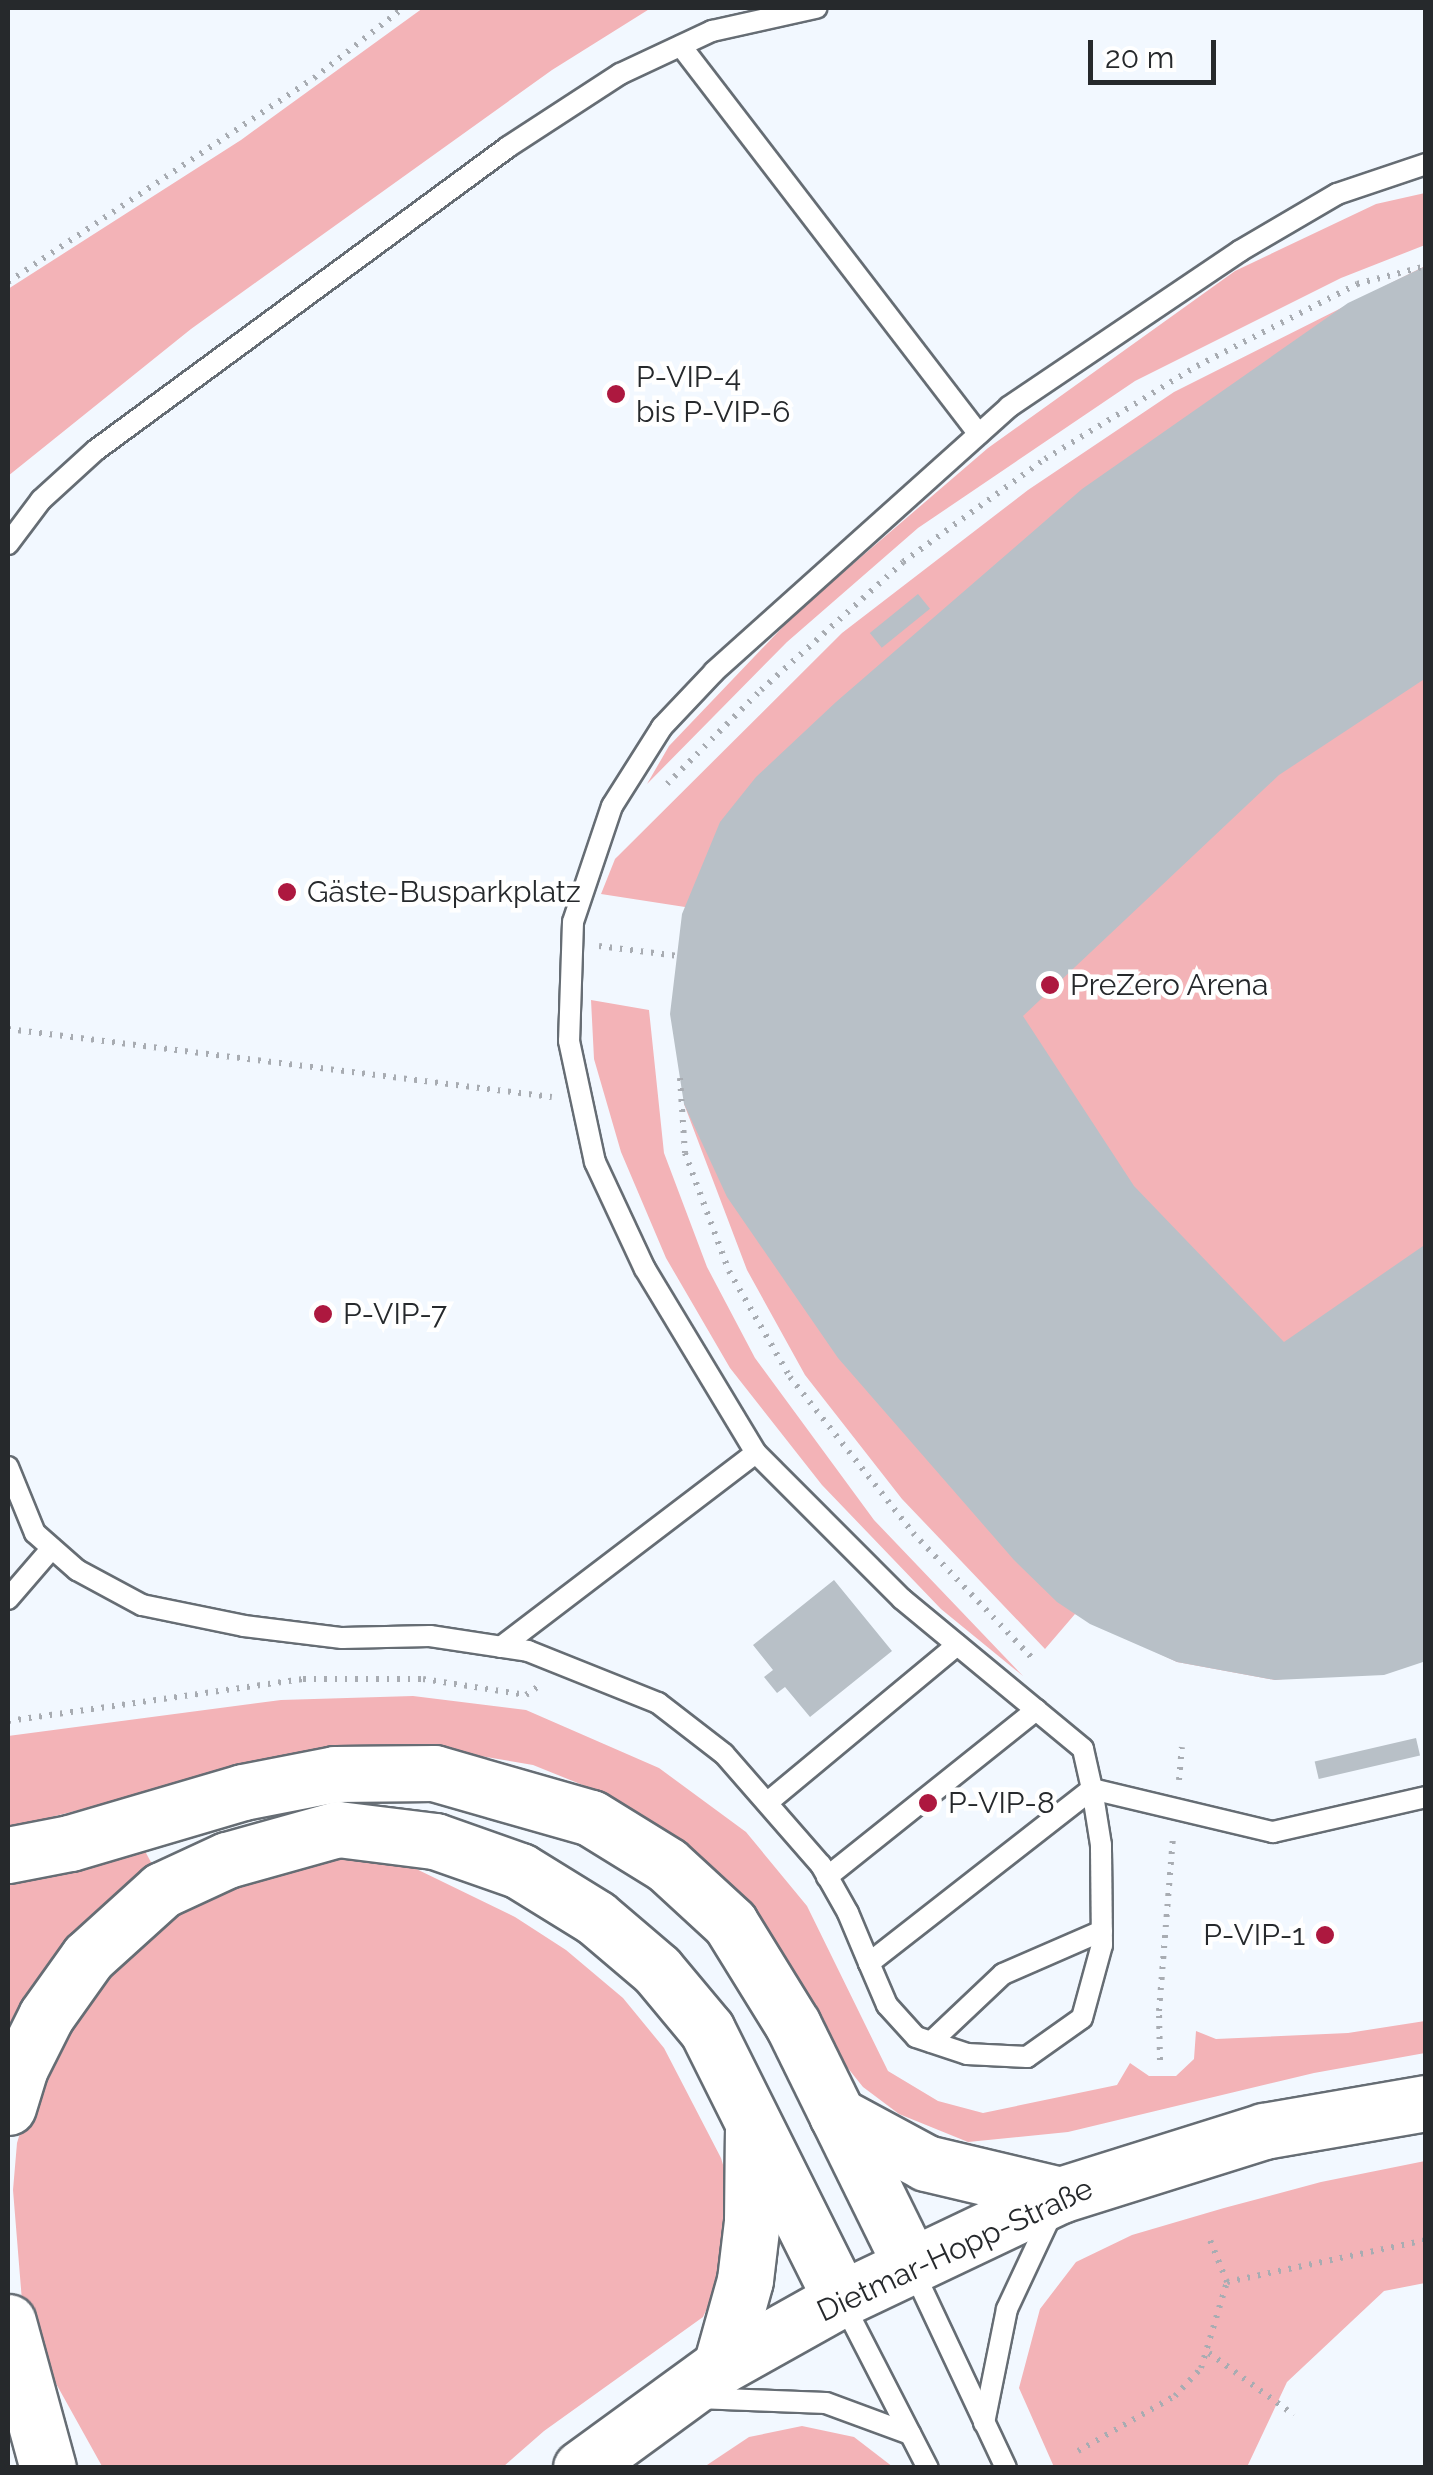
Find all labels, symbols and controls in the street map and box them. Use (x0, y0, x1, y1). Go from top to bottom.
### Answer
scale bar (1093, 20, 1220, 82)
text: 20 m (1105, 40, 1174, 75)
place label: P-VIP-4 bis P-VIP-6 (636, 359, 790, 430)
marker: P-VIP-4 bis P-VIP-6 (605, 383, 627, 405)
place label: Gäste-Busparkplatz (307, 874, 581, 910)
marker: Gäste-Busparkplatz (276, 881, 298, 903)
place label: PreZero Arena (1070, 967, 1269, 1003)
marker: PreZero Arena (1039, 974, 1061, 996)
place label: P-VIP-7 (343, 1296, 447, 1332)
marker: P-VIP-7 (312, 1303, 334, 1325)
place label: P-VIP-8 (948, 1785, 1055, 1821)
marker: P-VIP-8 (917, 1792, 939, 1814)
place label: P-VIP-1 (1203, 1917, 1305, 1953)
marker: P-VIP-1 (1314, 1924, 1336, 1946)
street label: Dietmar-Hopp-Straße (811, 2170, 1099, 2330)

